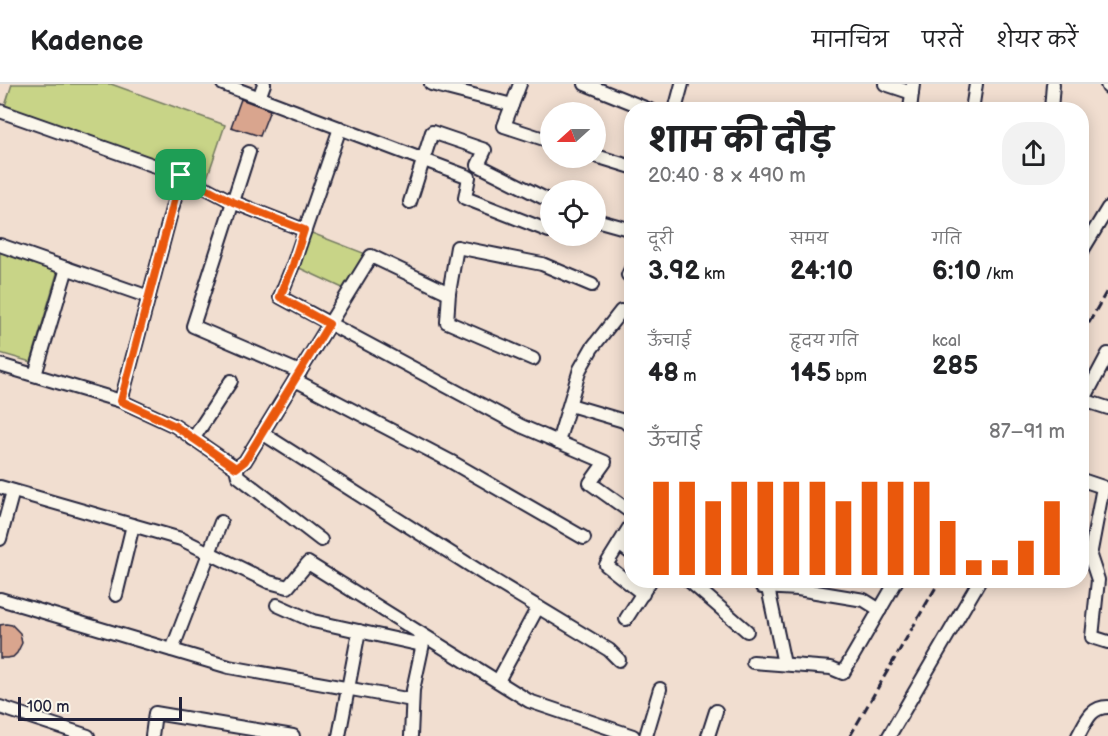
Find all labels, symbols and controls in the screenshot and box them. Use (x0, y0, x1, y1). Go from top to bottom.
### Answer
text: Kadence (30, 25, 143, 58)
text: मानचित्र (812, 28, 889, 53)
text: परतें (922, 28, 963, 53)
text: शेयर करें (996, 28, 1078, 53)
north arrow (540, 102, 606, 168)
map controls (540, 102, 606, 246)
text: शाम की दौड़ (648, 121, 833, 161)
button: share (1002, 122, 1065, 185)
pin (155, 149, 206, 200)
icon: arrive (164, 158, 197, 191)
text: 20:40 · 8 × 490 m (648, 164, 806, 188)
button: locate (540, 180, 606, 246)
text: दूरी (648, 230, 673, 249)
text: समय (790, 230, 828, 249)
text: गति (932, 230, 961, 249)
text: 3.92 (648, 256, 700, 287)
text: 24:10 (790, 256, 853, 287)
text: 6:10 (932, 256, 981, 287)
text: km (700, 265, 725, 284)
text: /km (981, 265, 1014, 284)
text: ऊँचाई (648, 332, 691, 351)
text: हृदय गति (790, 332, 858, 351)
text: kcal (932, 332, 961, 351)
text: 285 (932, 351, 978, 382)
text: 48 (648, 358, 679, 389)
text: 145 (790, 358, 831, 389)
text: m (679, 367, 697, 386)
text: bpm (831, 367, 867, 386)
text: 87–91 m (989, 420, 1065, 444)
text: ऊँचाई (648, 428, 702, 452)
scale bar (18, 694, 182, 722)
text: 100 m (27, 698, 70, 717)

